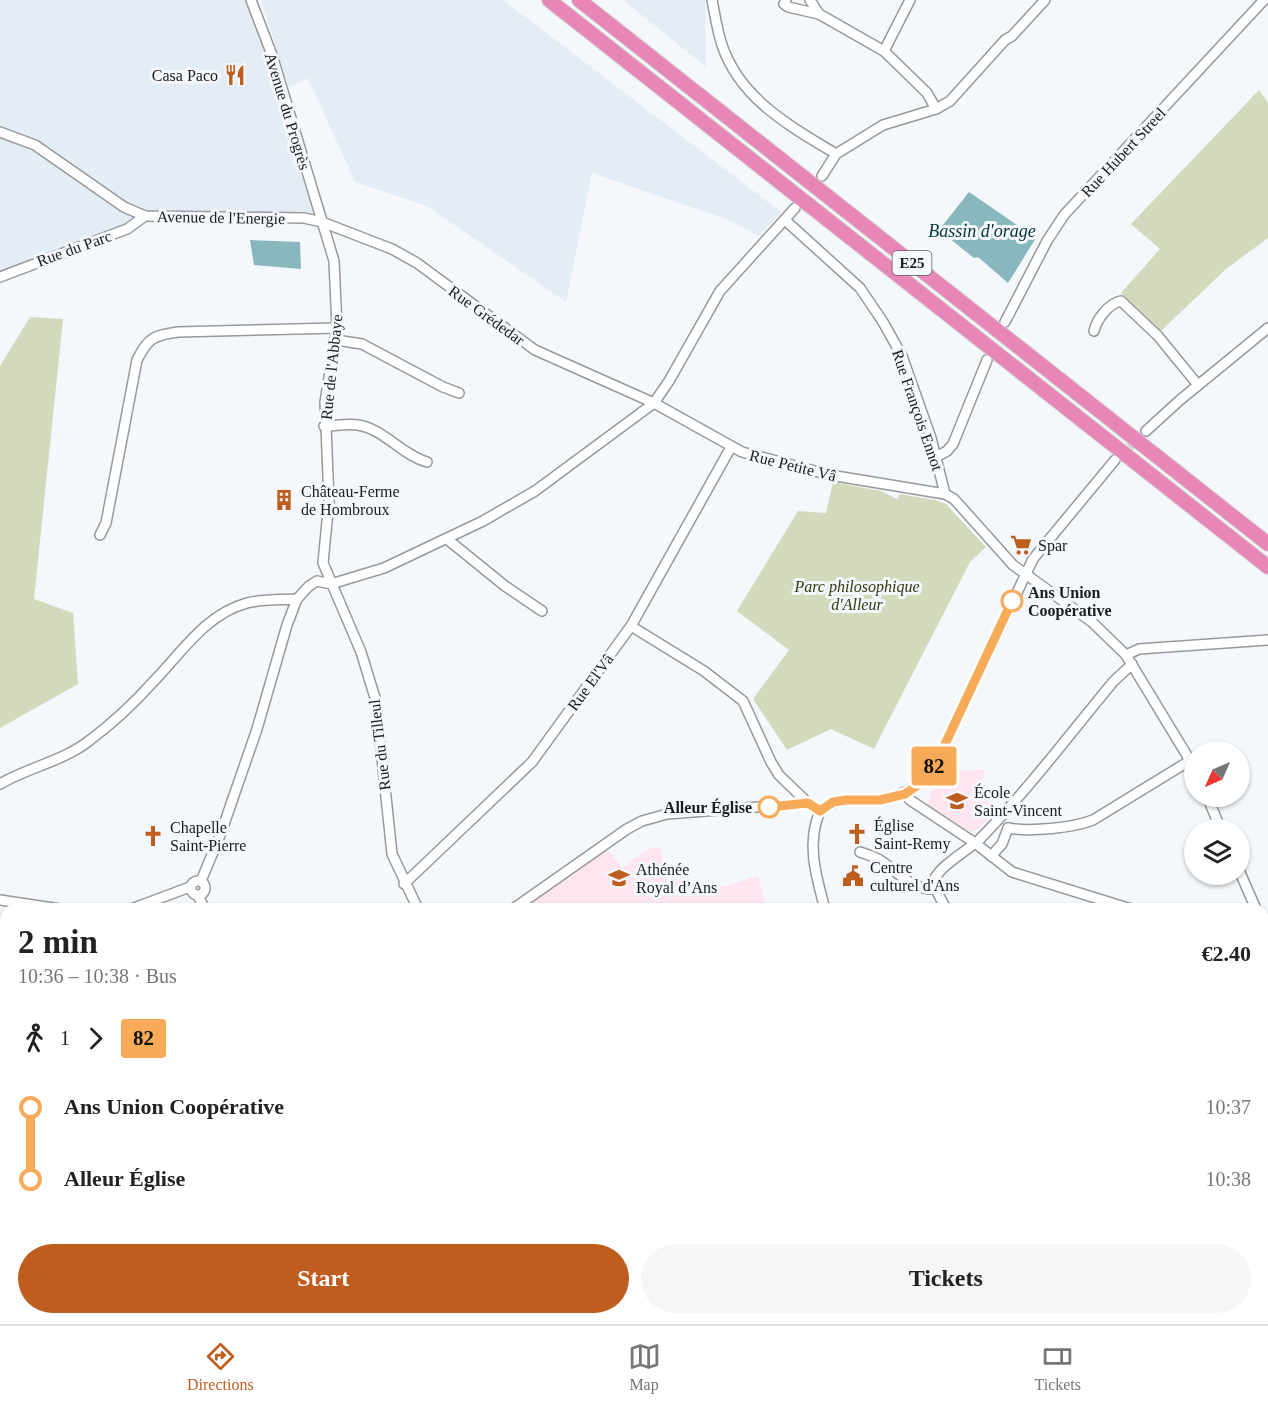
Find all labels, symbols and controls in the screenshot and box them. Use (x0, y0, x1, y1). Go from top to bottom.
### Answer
street label: Avenue du Progrès (261, 51, 313, 172)
restaurant icon: Casa Paco (223, 63, 247, 87)
place label: Casa Paco (152, 67, 218, 84)
street label: Rue Hubert Streel (1078, 104, 1169, 200)
street label: Avenue de l'Energie (157, 208, 285, 228)
water label: Bassin d'orage (928, 221, 1036, 241)
street label: Rue du Parc (35, 227, 114, 270)
road number: E25 (892, 251, 932, 275)
street label: Rue Grédedar (446, 282, 528, 349)
street label: Rue de l'Abbaye (318, 313, 346, 421)
street label: Rue François Ennot (888, 347, 946, 474)
street label: Rue Petite Vâ (748, 447, 838, 484)
place label: Château-Ferme de Hombroux (301, 483, 400, 518)
building icon: Château-Ferme de Hombroux (272, 488, 296, 512)
supermarket icon: Spar (1009, 533, 1033, 557)
place label: Spar (1038, 537, 1068, 555)
park label: Parc philosophique d'Alleur (793, 578, 920, 613)
place label: Ans Union Coopérative (1028, 584, 1112, 620)
marker: Ans Union Coopérative (1001, 590, 1023, 612)
street label: Rue El'Vâ (564, 651, 617, 714)
street label: Rue du Tilleul (365, 698, 394, 791)
north arrow (1184, 741, 1250, 807)
map controls (1184, 741, 1250, 885)
line badge: 82 (907, 746, 961, 786)
text: 82 (924, 754, 945, 778)
place label: École Saint-Vincent (974, 783, 1062, 819)
school or university icon: École Saint-Vincent (945, 789, 969, 813)
marker: Alleur Église (758, 796, 780, 818)
place label: Alleur Église (664, 798, 752, 817)
place label: Église Saint-Remy (874, 816, 950, 853)
place label: Chapelle Saint-Pierre (170, 819, 246, 854)
button: layers (1184, 819, 1250, 885)
church icon: Église Saint-Remy (845, 822, 869, 846)
church icon: Chapelle Saint-Pierre (141, 824, 165, 848)
place label: Centre culturel d'Ans (870, 859, 960, 894)
place label: Athénée Royal d’Ans (636, 861, 717, 897)
public building icon: Centre culturel d'Ans (841, 864, 865, 888)
school or university icon: Athénée Royal d’Ans (607, 866, 631, 890)
text: 2 min (18, 924, 98, 960)
text: €2.40 (1202, 941, 1251, 966)
text: 10:36 – 10:38 · Bus (18, 965, 177, 987)
icon: walk (18, 1022, 51, 1055)
icon: forward (79, 1022, 112, 1055)
text: 82 (133, 1026, 154, 1050)
text: 1 (60, 1027, 70, 1049)
text: Ans Union Coopérative (64, 1094, 284, 1119)
text: 10:37 (1205, 1096, 1251, 1118)
text: Alleur Église (64, 1166, 185, 1191)
text: 10:38 (1205, 1168, 1251, 1190)
button: Start (18, 1244, 629, 1313)
button: Tickets (641, 1244, 1251, 1313)
tab: Directions (187, 1340, 254, 1394)
tab: Map (628, 1340, 661, 1394)
tab: Tickets (1035, 1340, 1081, 1394)

